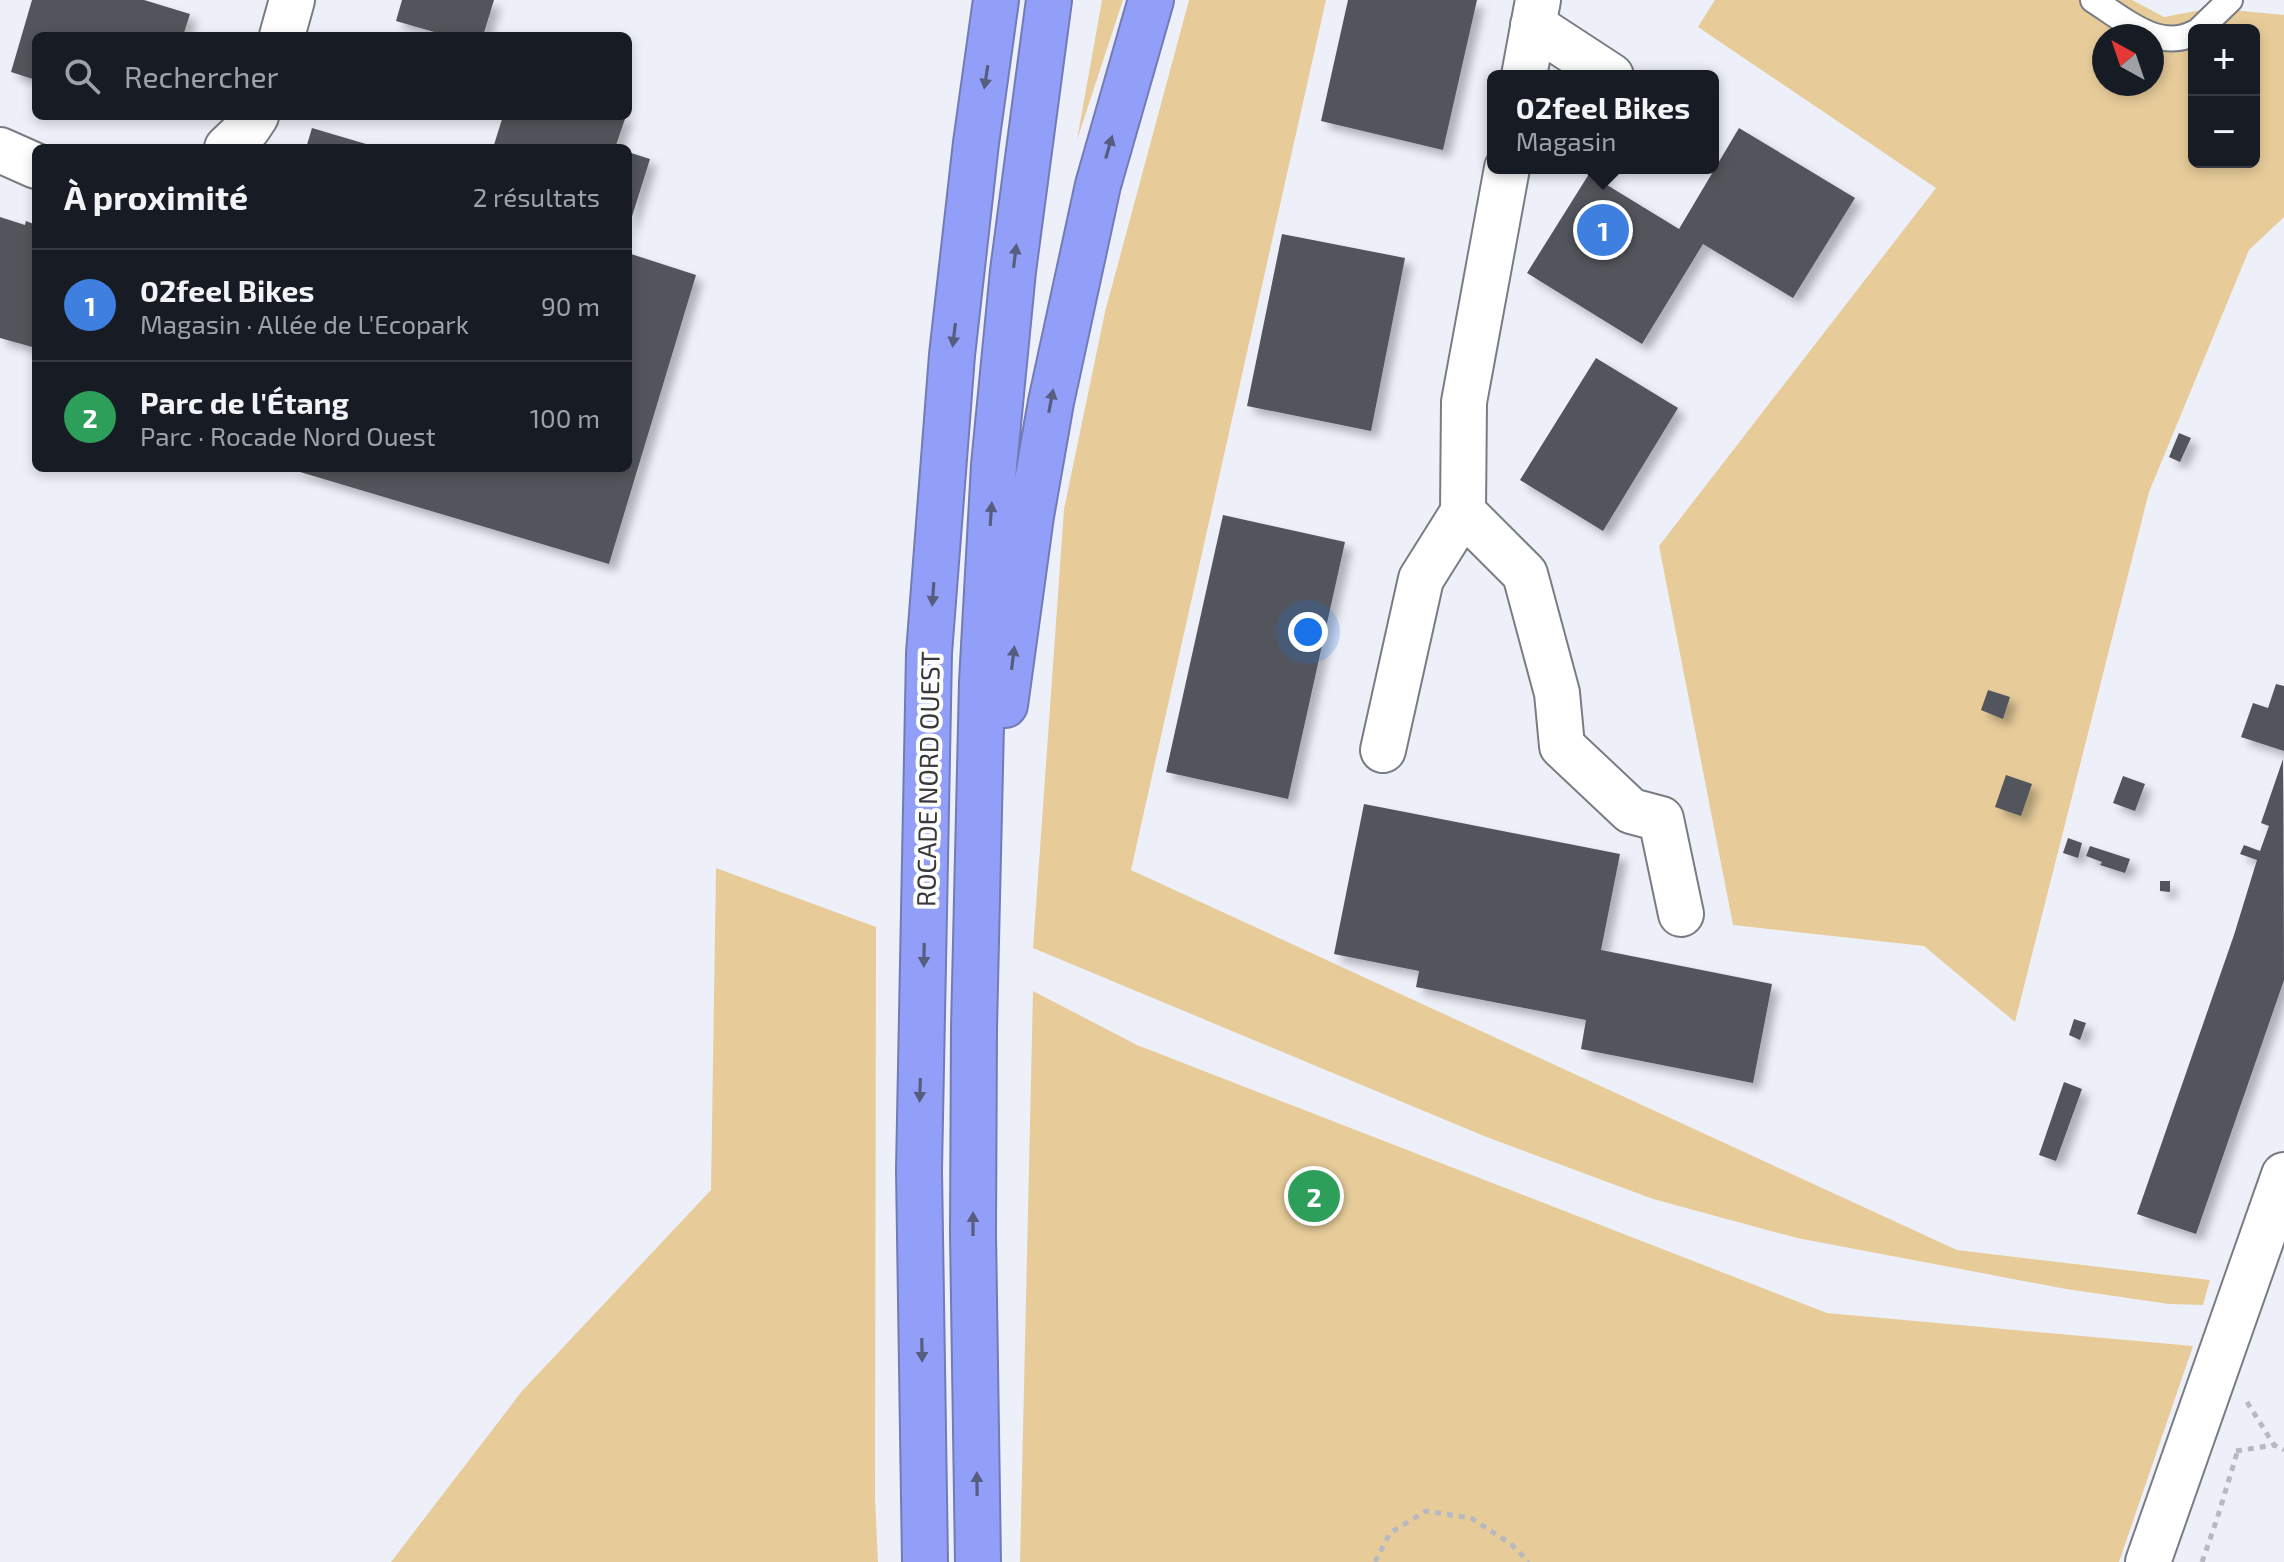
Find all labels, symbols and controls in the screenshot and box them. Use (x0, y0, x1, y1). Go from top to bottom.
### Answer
north arrow (2092, 24, 2164, 96)
map controls (2188, 24, 2260, 168)
button: + (2188, 24, 2260, 96)
search box (32, 32, 632, 120)
icon: search (60, 54, 104, 98)
text: Rechercher (124, 58, 279, 94)
one-way arrow (979, 65, 992, 90)
popup (1487, 70, 1719, 174)
text: 02feel Bikes (1516, 89, 1690, 125)
button: − (2188, 96, 2260, 168)
text: Magasin (1516, 125, 1616, 156)
one-way arrow (1103, 135, 1116, 159)
text: À proximité (64, 176, 248, 217)
text: 2 résultats (473, 181, 600, 212)
pin: 1 (1577, 200, 1629, 260)
one-way arrow (1009, 243, 1022, 268)
text: 02feel Bikes (140, 272, 314, 308)
text: 1 (84, 290, 96, 321)
text: 90 m (541, 290, 600, 321)
text: Magasin · Allée de L'Ecopark (140, 308, 469, 339)
one-way arrow (948, 323, 961, 348)
text: Parc de l'Étang (140, 384, 349, 420)
one-way arrow (1045, 388, 1058, 413)
text: 2 (82, 402, 98, 433)
text: 100 m (530, 402, 600, 433)
text: Parc · Rocade Nord Ouest (140, 420, 436, 451)
one-way arrow (985, 502, 998, 527)
one-way arrow (926, 582, 939, 607)
your location (1288, 612, 1328, 652)
one-way arrow (1006, 645, 1019, 670)
street label: ROCADE NORD OUEST (909, 651, 945, 907)
one-way arrow (918, 943, 930, 968)
one-way arrow (914, 1078, 927, 1103)
pin: 2 (1288, 1166, 1340, 1226)
one-way arrow (967, 1211, 979, 1236)
one-way arrow (916, 1338, 928, 1363)
one-way arrow (971, 1471, 983, 1496)

